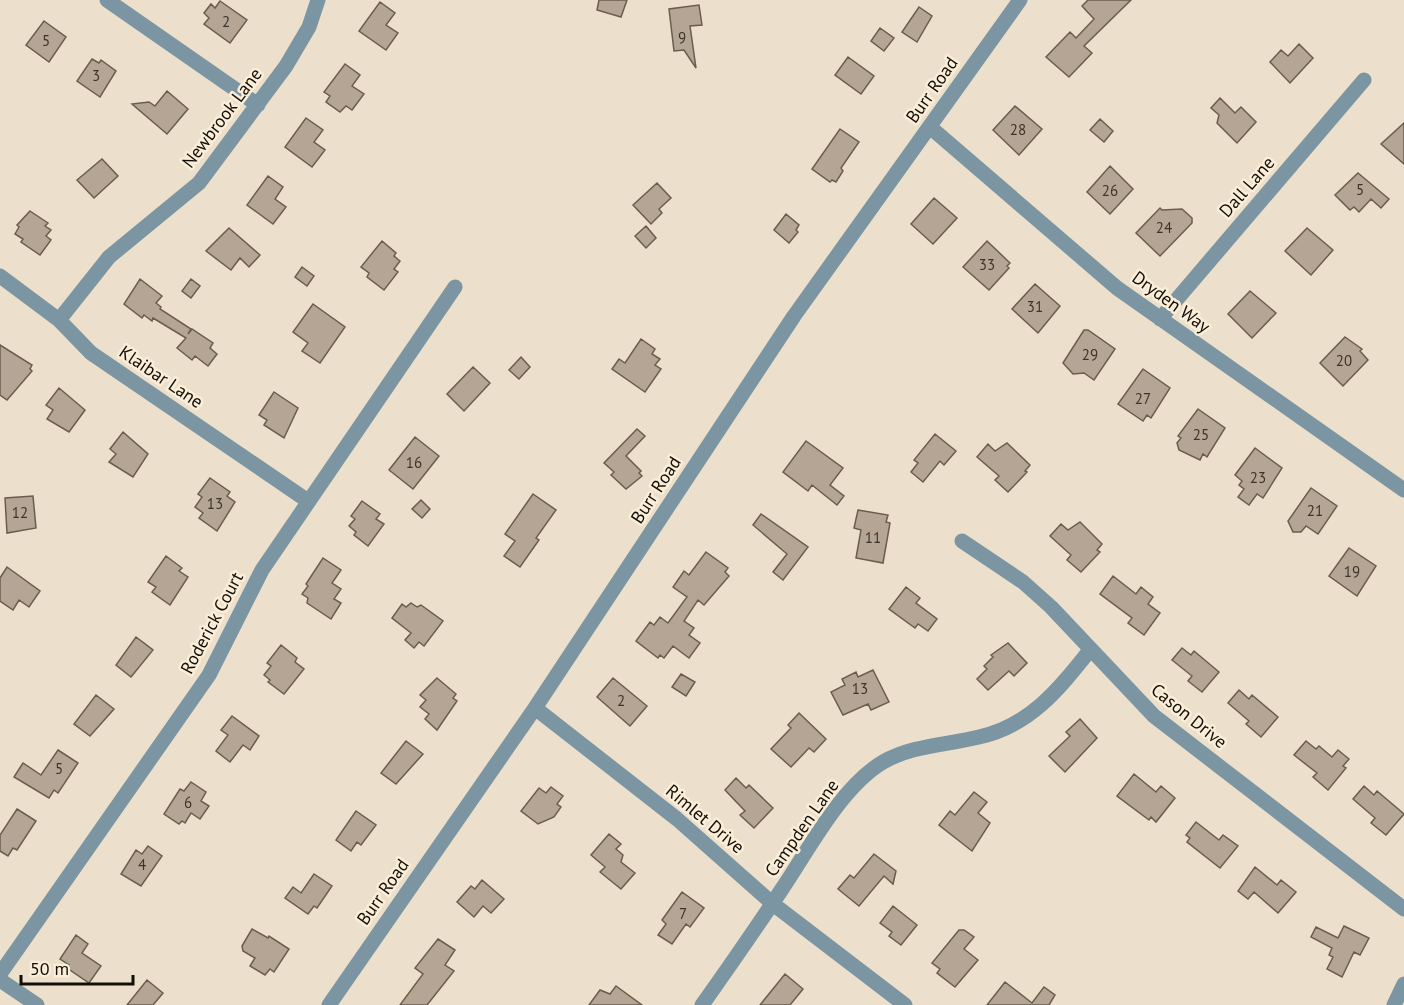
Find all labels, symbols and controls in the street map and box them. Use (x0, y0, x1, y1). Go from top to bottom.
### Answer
house number: 2 (222, 12, 230, 31)
house number: 9 (678, 28, 686, 47)
house number: 5 (42, 31, 50, 50)
street label: Burr Road (901, 52, 963, 127)
street label: Newbrook Lane (177, 63, 267, 172)
house number: 3 (92, 66, 100, 85)
house number: 28 (1010, 120, 1026, 139)
street label: Dall Lane (1214, 152, 1279, 222)
house number: 5 (1356, 180, 1364, 199)
house number: 26 (1102, 181, 1118, 200)
house number: 24 (1156, 218, 1172, 237)
house number: 33 (979, 255, 995, 274)
street label: Dryden Way (1128, 266, 1215, 338)
house number: 31 (1027, 297, 1043, 316)
street label: Klaibar Lane (115, 340, 208, 413)
house number: 29 (1082, 345, 1098, 364)
house number: 20 (1336, 351, 1352, 370)
house number: 27 (1135, 389, 1151, 408)
house number: 25 (1193, 425, 1209, 444)
street label: Burr Road (625, 452, 686, 528)
house number: 16 (406, 453, 422, 472)
house number: 23 (1250, 468, 1266, 487)
house number: 13 (207, 494, 223, 513)
house number: 21 (1307, 501, 1323, 520)
house number: 12 (12, 503, 28, 522)
house number: 11 (865, 528, 881, 547)
house number: 19 (1344, 562, 1360, 581)
street label: Roderick Court (175, 568, 248, 678)
street label: Cason Drive (1147, 678, 1232, 753)
house number: 13 (852, 679, 868, 698)
house number: 2 (617, 691, 625, 710)
house number: 5 (55, 759, 63, 778)
street label: Campden Lane (760, 775, 844, 881)
street label: Rimlet Drive (661, 779, 749, 858)
house number: 6 (184, 793, 192, 812)
street label: Burr Road (352, 854, 414, 929)
house number: 4 (138, 855, 146, 874)
house number: 7 (679, 904, 687, 923)
scale bar (21, 948, 134, 986)
text: 50 m (30, 957, 69, 980)

